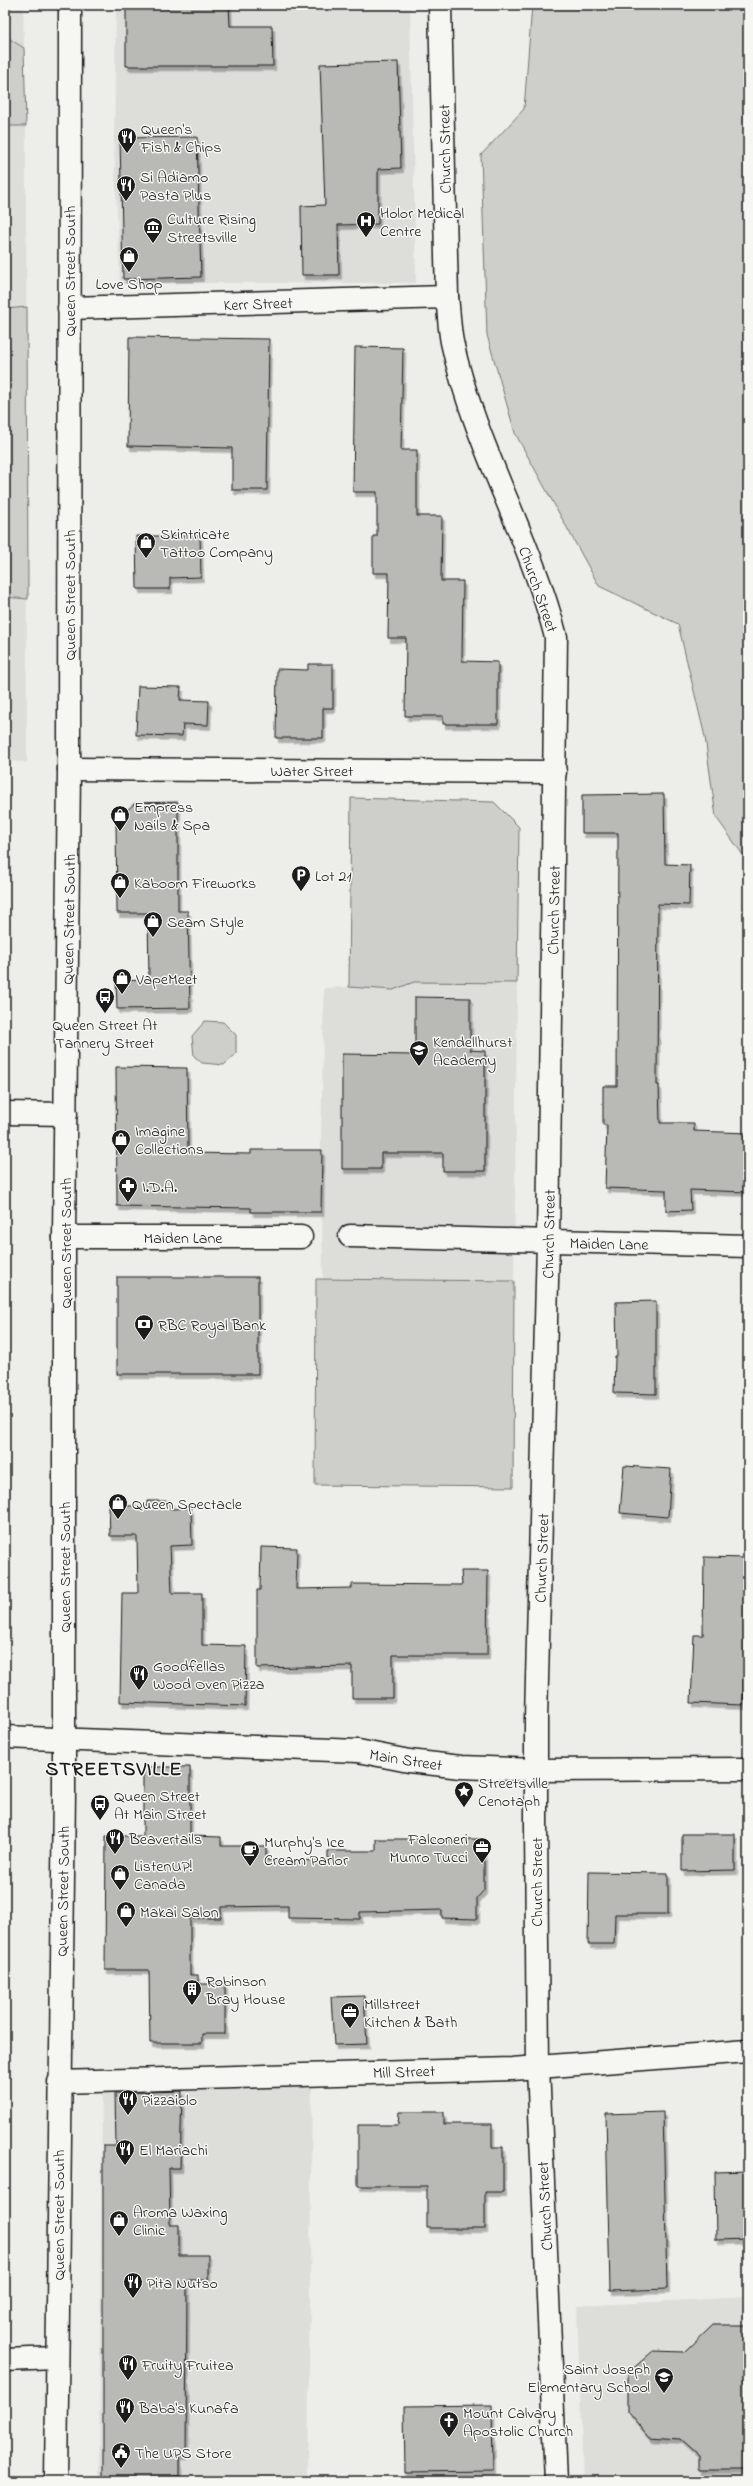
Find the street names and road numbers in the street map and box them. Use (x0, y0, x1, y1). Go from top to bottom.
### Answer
street label: Church Street (433, 103, 459, 194)
street label: Queen Street South (59, 206, 83, 336)
street label: Kerr Street (223, 292, 294, 318)
street label: Queen Street South (59, 530, 83, 660)
street label: Church Street (511, 543, 563, 636)
street label: Water Street (271, 760, 354, 784)
street label: Queen Street South (57, 854, 83, 985)
street label: Church Street (542, 864, 568, 955)
street label: Queen Street South (55, 1178, 79, 1308)
street label: Church Street (537, 1188, 563, 1279)
street label: Maiden Lane (144, 1227, 223, 1251)
street label: Maiden Lane (569, 1232, 649, 1258)
street label: Queen Street South (54, 1502, 78, 1632)
street label: Church Street (529, 1512, 557, 1603)
street label: Main Street (368, 1743, 444, 1779)
street label: Queen Street South (51, 1826, 77, 1957)
street label: Church Street (526, 1837, 550, 1927)
street label: Mill Street (373, 2060, 436, 2086)
street label: Queen Street South (48, 2150, 72, 2280)
street label: Church Street (532, 2160, 560, 2251)

